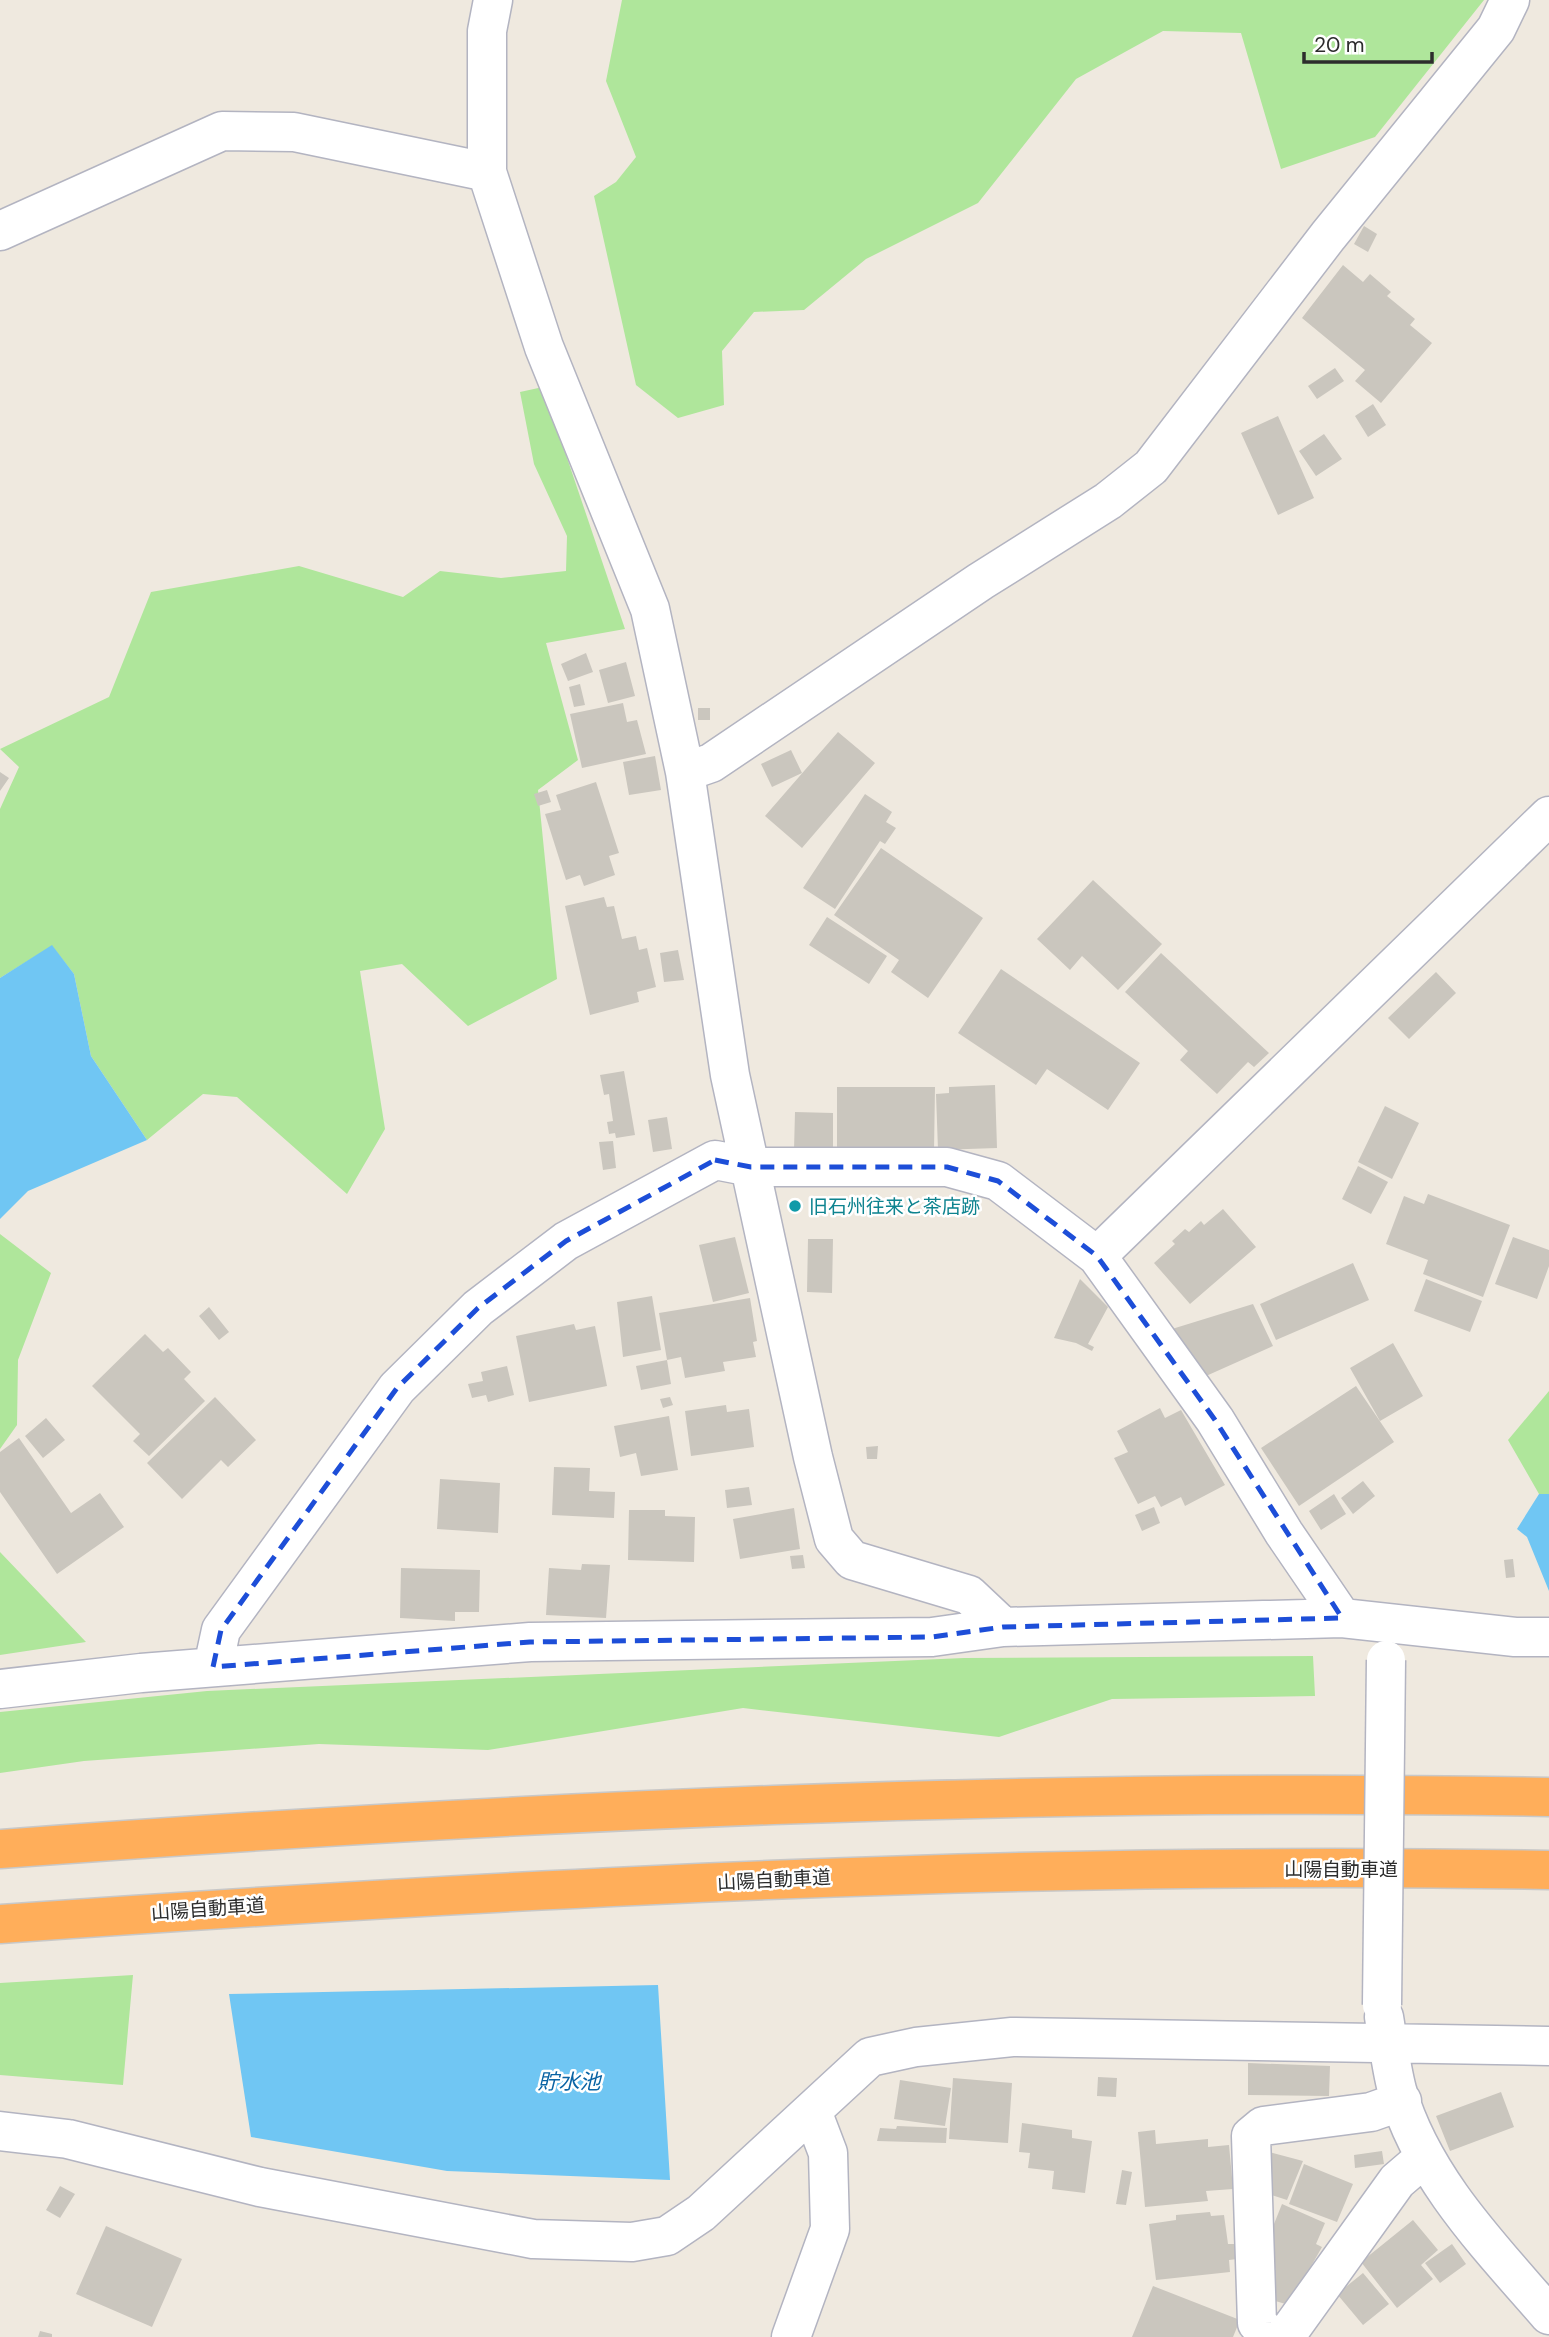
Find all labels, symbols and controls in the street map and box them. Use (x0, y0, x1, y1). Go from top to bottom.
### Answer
scale bar (1304, 21, 1432, 65)
text: 20 m (1314, 31, 1365, 59)
place label: 旧石州往来と茶店跡 (809, 1194, 980, 1219)
marker: 旧石州往来と茶店跡 (787, 1198, 803, 1214)
street label: 山陽自動車道 (1284, 1857, 1398, 1882)
street label: 山陽自動車道 (716, 1865, 832, 1895)
street label: 山陽自動車道 (150, 1893, 266, 1925)
water label: 貯水池 (538, 2068, 602, 2096)

